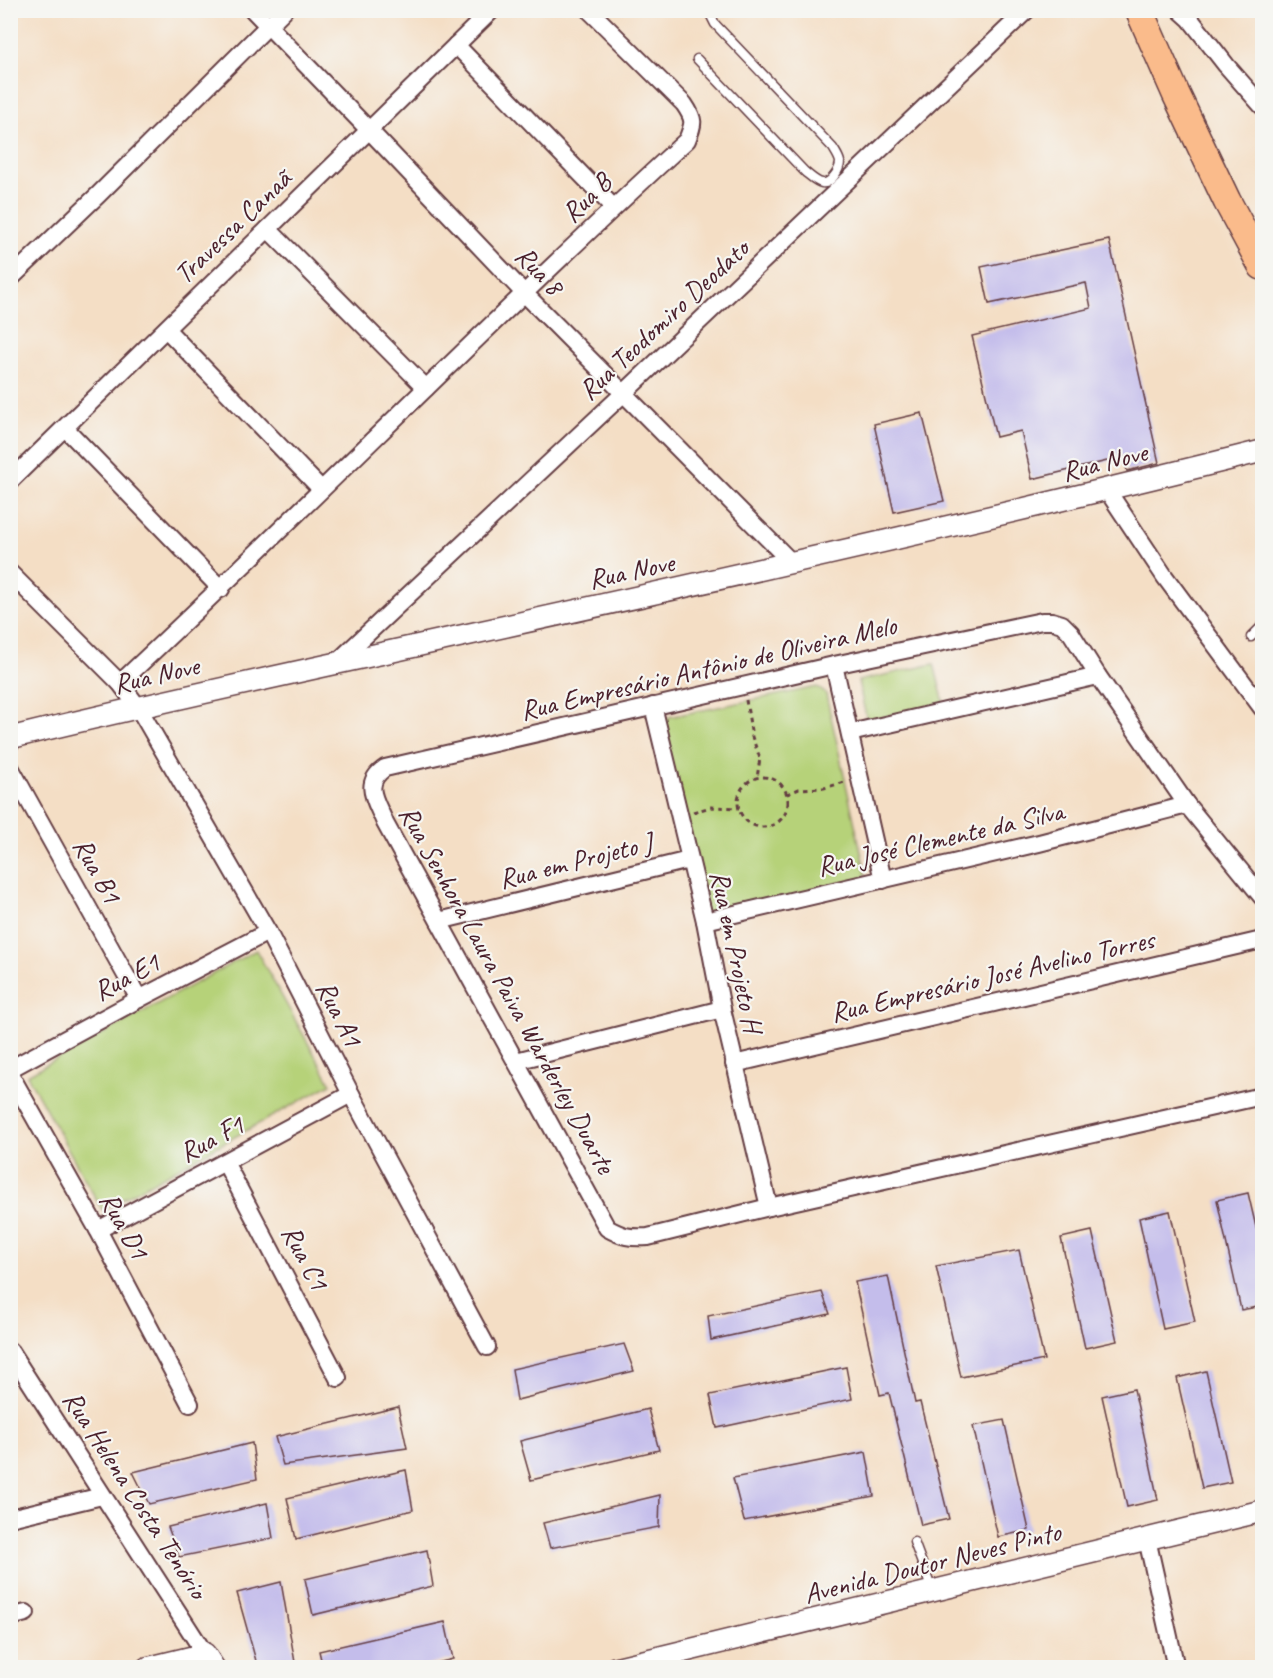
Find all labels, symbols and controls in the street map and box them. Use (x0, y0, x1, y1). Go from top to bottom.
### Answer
street label: Travessa Canaã (166, 160, 300, 291)
street label: Rua B (554, 163, 621, 230)
street label: Rua Teodomiro Deodato (571, 229, 758, 407)
street label: Rua 8 (508, 238, 573, 304)
street label: Rua Nove (1058, 434, 1152, 489)
street label: Rua Nove (585, 544, 679, 597)
street label: Rua Empresário Antônio de Oliveira Melo (517, 607, 901, 728)
street label: Rua Nove (110, 647, 204, 701)
street label: Rua José Clemente da Silva (813, 793, 1069, 884)
street label: Rua Senhora Laura Paiva Warderley Duarte (392, 799, 625, 1181)
street label: Rua em Projeto J (495, 824, 660, 896)
street label: Rua B1 (65, 831, 130, 910)
street label: Rua em Projeto H (702, 867, 772, 1039)
street label: Rua Empresário José Avelino Torres (827, 921, 1160, 1030)
street label: Rua E1 (87, 944, 167, 1008)
street label: Rua A1 (308, 974, 371, 1053)
street label: Rua F1 (173, 1106, 251, 1170)
street label: Rua D1 (92, 1186, 158, 1266)
street label: Rua C1 (274, 1219, 338, 1297)
street label: Rua Helena Costa Tenório (55, 1384, 218, 1607)
street label: Avenida Doutor Neves Pinto (800, 1513, 1066, 1611)

